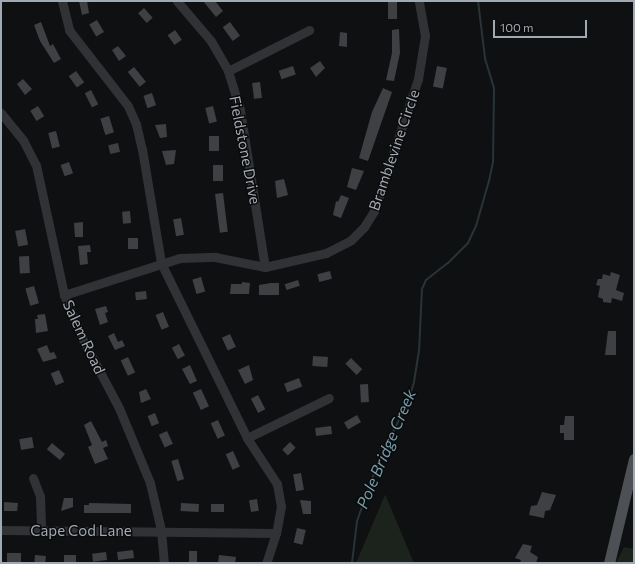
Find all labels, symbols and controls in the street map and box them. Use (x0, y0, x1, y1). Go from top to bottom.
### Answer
scale bar (495, 12, 589, 38)
text: 100 m (500, 20, 534, 34)
street label: Bramblevine Circle (365, 87, 423, 213)
street label: Fieldstone Drive (226, 94, 264, 206)
street label: Salem Road (59, 297, 109, 377)
water label: Pole Bridge Creek (352, 387, 420, 511)
street label: Cape Cod Lane (30, 522, 132, 540)

